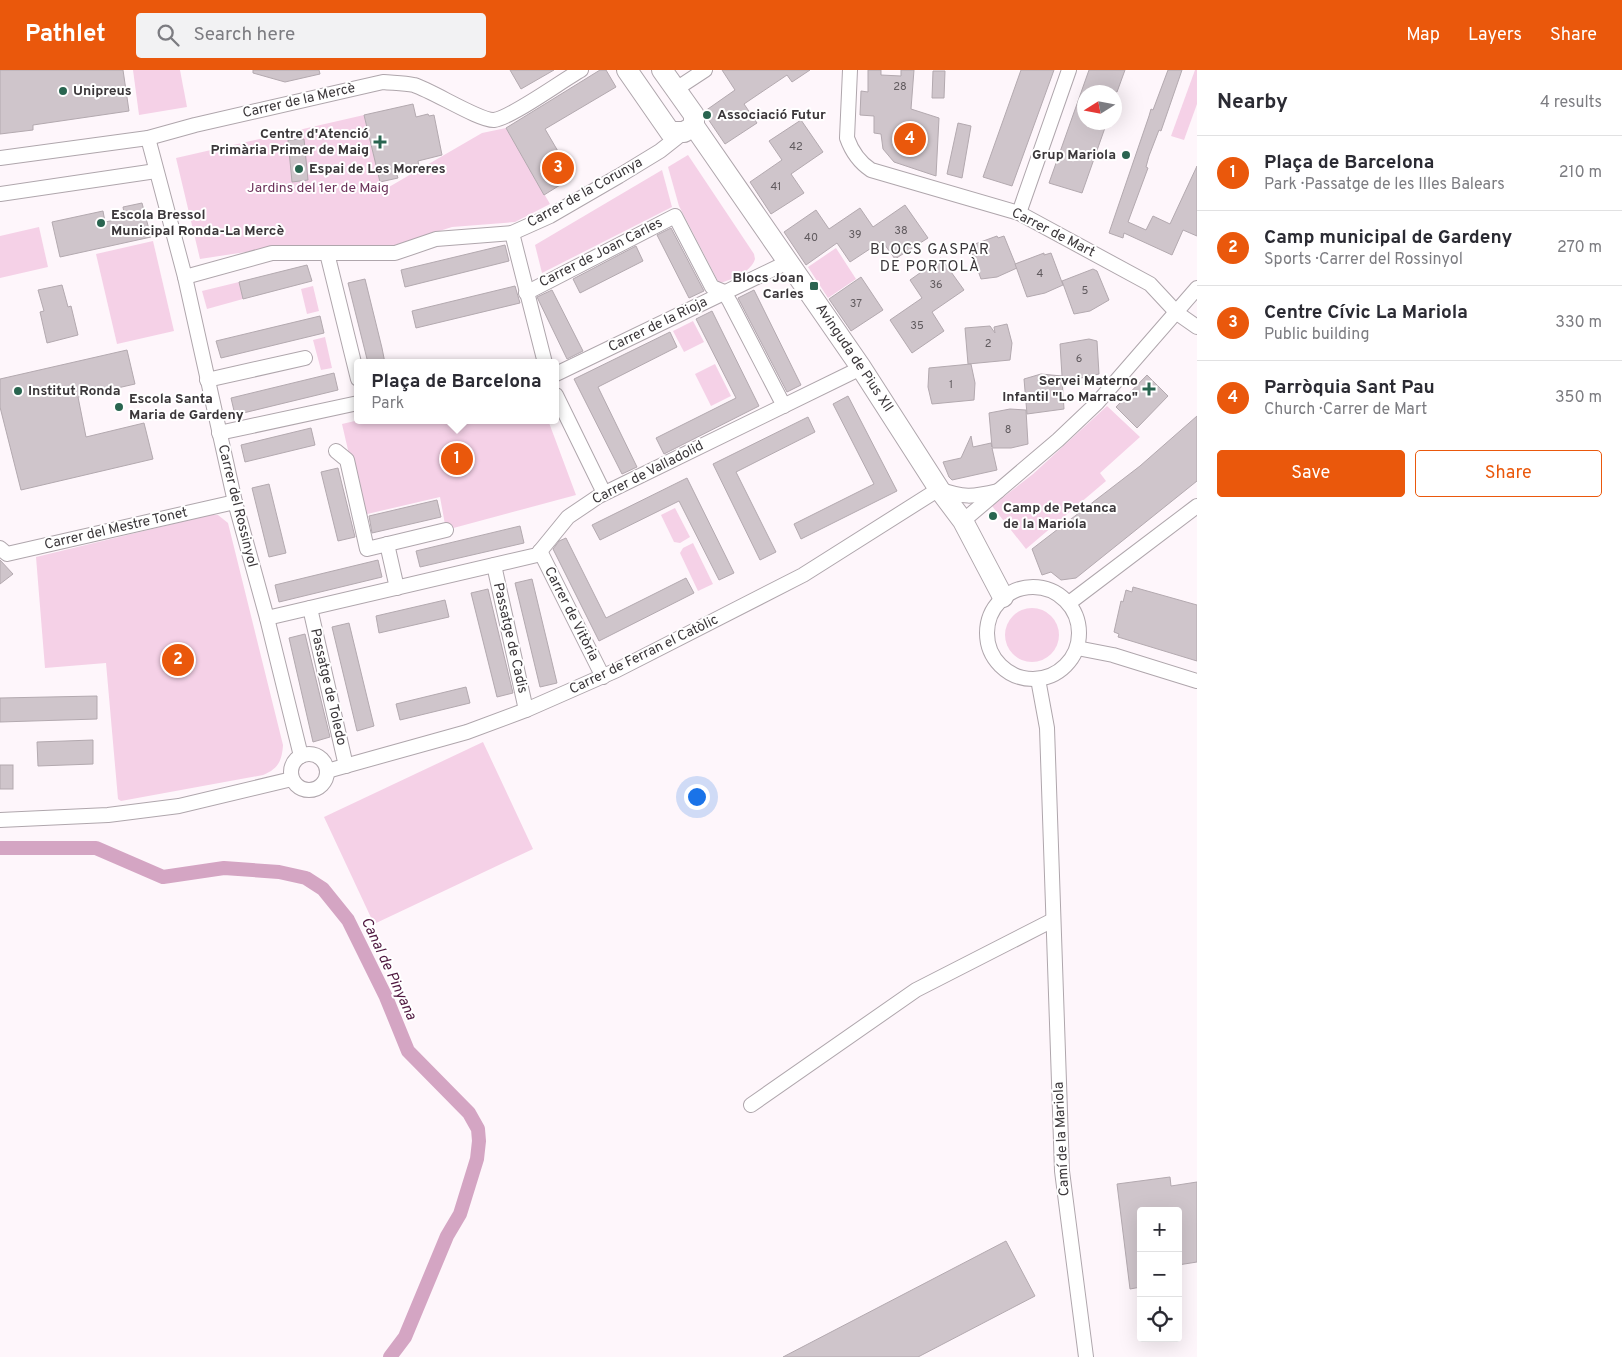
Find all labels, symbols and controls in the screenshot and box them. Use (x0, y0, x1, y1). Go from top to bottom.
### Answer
search box (136, 13, 486, 58)
text: Pathlet (25, 20, 106, 50)
icon: search (154, 21, 182, 49)
text: Search here (194, 23, 295, 47)
text: Map (1406, 24, 1440, 47)
text: Layers (1468, 24, 1522, 47)
text: Share (1550, 24, 1597, 47)
street label: Carrer de la Mercè (241, 80, 357, 122)
house number: 28 (893, 80, 907, 94)
place label: Unipreus (73, 83, 132, 100)
marker: Unipreus (57, 85, 69, 97)
north arrow (1077, 85, 1122, 130)
text: Nearby (1217, 89, 1288, 116)
text: 4 results (1540, 93, 1602, 113)
place label: Associació Futur (717, 107, 826, 124)
marker: Associació Futur (701, 109, 713, 121)
pin: 4 (894, 120, 926, 158)
place label: Centre d'Atenció Primària Primer de Maig (210, 126, 369, 159)
marker: Centre d'Atenció Primària Primer de Maig (373, 135, 387, 149)
house number: 42 (789, 140, 803, 154)
place label: Grup Mariola (1032, 147, 1116, 164)
pin: 3 (542, 149, 574, 187)
marker: Grup Mariola (1120, 149, 1132, 161)
text: Plaça de Barcelona (1264, 151, 1434, 175)
street label: Carrer de la Corunya (524, 154, 646, 232)
place label: Espai de Les Moreres (309, 161, 446, 178)
marker: Espai de Les Moreres (293, 163, 305, 175)
text: 1 (1230, 163, 1236, 183)
text: 210 m (1559, 163, 1602, 183)
text: Park · Passatge de les Illes Balears (1264, 175, 1505, 195)
park label: Jardins del 1er de Maig (247, 180, 389, 197)
house number: 41 (771, 180, 781, 194)
street label: Carrer de Mart (1008, 205, 1098, 261)
place label: Escola Bressol Municipal Ronda-La Mercè (111, 207, 284, 240)
street label: Carrer de Joan Carles (536, 215, 666, 291)
marker: Escola Bressol Municipal Ronda-La Mercè (95, 217, 107, 229)
house number: 38 (894, 224, 908, 238)
text: Camp municipal de Gardeny (1264, 226, 1512, 250)
house number: 39 (849, 228, 861, 242)
house number: 40 (804, 231, 818, 245)
text: 2 (1228, 238, 1238, 258)
text: 270 m (1557, 238, 1602, 258)
district label: BLOCS GASPAR DE PORTOLÀ (870, 241, 990, 277)
text: Sports · Carrer del Rossinyol (1264, 250, 1463, 270)
house number: 4 (1037, 267, 1044, 281)
place label: Blocs Joan Carles (732, 270, 804, 303)
house number: 36 (929, 278, 943, 292)
marker: Blocs Joan Carles (808, 280, 820, 292)
house number: 5 (1082, 284, 1089, 298)
street label: Carrer de la Rioja (606, 294, 710, 356)
house number: 37 (850, 297, 862, 311)
street label: Avinguda de Pius XII (812, 301, 896, 415)
text: Centre Cívic La Mariola (1264, 301, 1468, 325)
text: 3 (1228, 313, 1238, 333)
text: 330 m (1555, 313, 1602, 333)
house number: 35 (910, 319, 924, 333)
text: Public building (1264, 325, 1369, 345)
house number: 2 (985, 337, 991, 351)
house number: 6 (1076, 352, 1082, 366)
popup (354, 359, 559, 424)
text: Plaça de Barcelona (371, 370, 542, 394)
place label: Servei Materno Infantil "Lo Marraco" (1002, 373, 1138, 406)
text: Parròquia Sant Pau (1264, 376, 1435, 400)
house number: 1 (949, 378, 953, 392)
marker: Servei Materno Infantil "Lo Marraco" (1142, 382, 1156, 396)
place label: Institut Ronda (28, 383, 120, 400)
marker: Institut Ronda (12, 385, 24, 397)
text: 4 (1228, 388, 1238, 408)
text: 350 m (1555, 388, 1602, 408)
place label: Escola Santa Maria de Gardeny (129, 391, 244, 424)
text: Park (371, 394, 404, 414)
text: Church · Carrer de Mart (1264, 400, 1427, 420)
marker: Escola Santa Maria de Gardeny (113, 401, 125, 413)
house number: 8 (1005, 423, 1011, 437)
street label: Carrer de Valladolid (589, 438, 707, 508)
pin: 1 (441, 440, 473, 478)
street label: Carrer del Rossinyol (214, 443, 260, 569)
button: Save (1217, 450, 1405, 497)
button: Share (1415, 450, 1602, 497)
place label: Camp de Petanca de la Mariola (1003, 500, 1117, 533)
street label: Carrer del Mestre Tonet (43, 504, 189, 554)
marker: Camp de Petanca de la Mariola (987, 510, 999, 522)
street label: Carrer de Vitòria (540, 564, 602, 664)
street label: Passatge de Cadis (489, 581, 531, 695)
street label: Carrer de Ferran el Catòlic (567, 611, 721, 699)
street label: Passatge de Toledo (306, 627, 350, 747)
pin: 2 (162, 641, 194, 679)
your location (684, 784, 710, 810)
water label: Canal de Pinyana (356, 915, 420, 1024)
street label: Camí de la Mariola (1051, 1081, 1073, 1197)
map controls (1137, 1207, 1182, 1342)
button: + (1137, 1207, 1182, 1252)
button: − (1137, 1252, 1182, 1297)
button: locate (1137, 1297, 1182, 1342)

